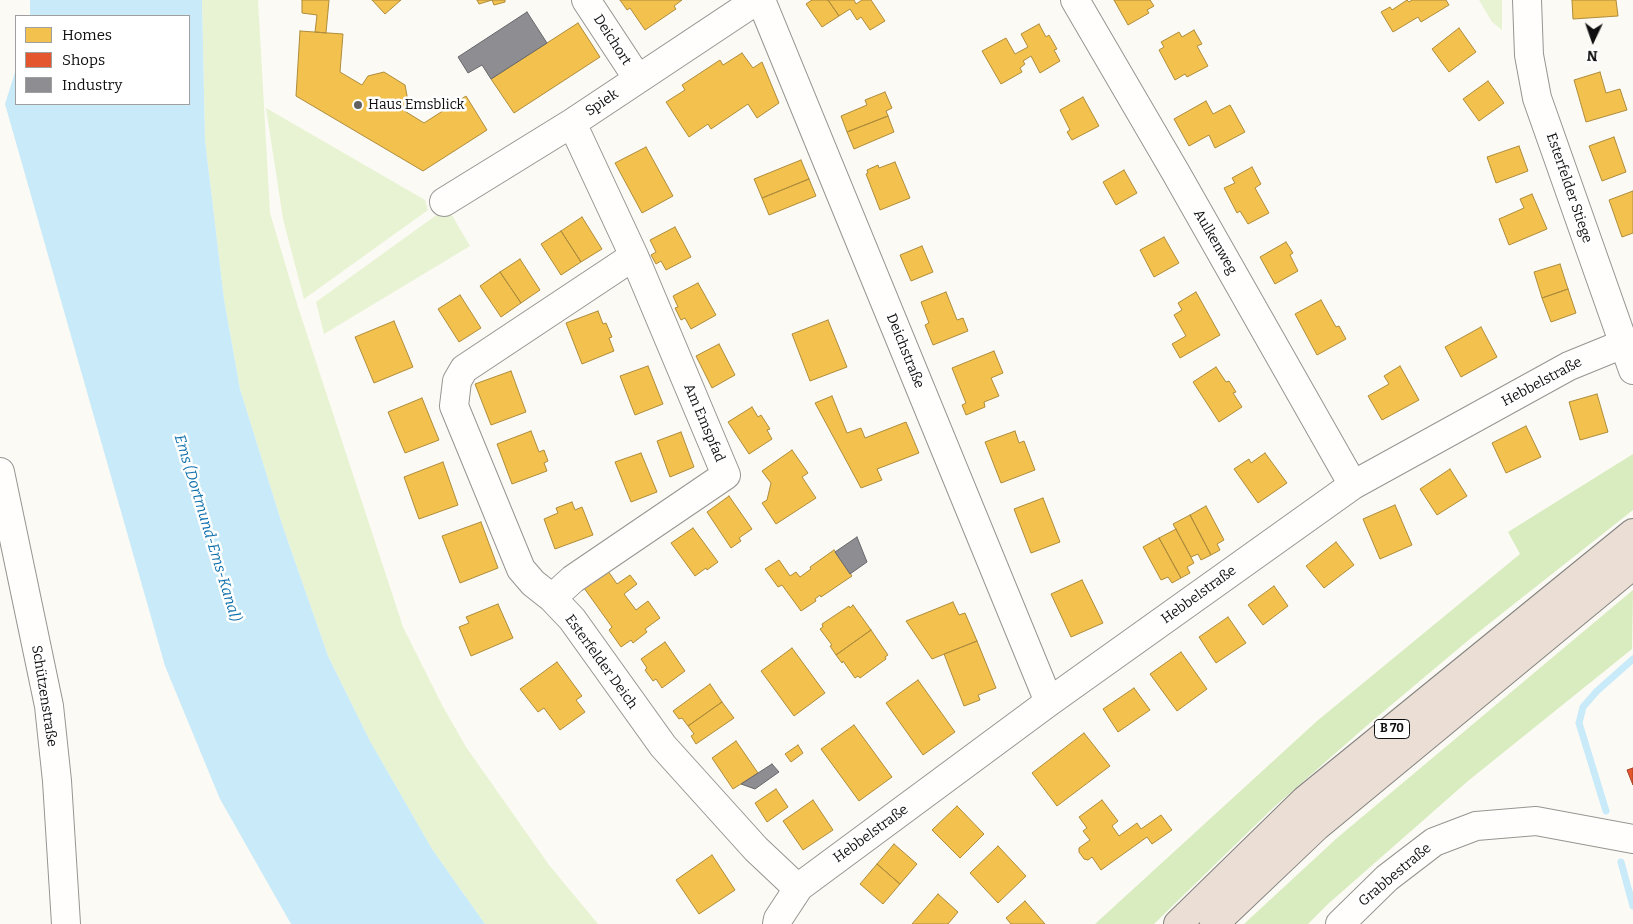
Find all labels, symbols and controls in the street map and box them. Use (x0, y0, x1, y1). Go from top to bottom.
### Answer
street label: Deichort (590, 12, 634, 68)
legend (15, 15, 190, 105)
north arrow (1568, 15, 1618, 65)
text: Homes (62, 26, 112, 44)
text: N (1586, 47, 1598, 64)
text: Shops (62, 51, 105, 69)
text: Industry (62, 76, 122, 94)
street label: Spiek (582, 86, 622, 120)
place label: Haus Emsblick (368, 97, 465, 113)
marker: Haus Emsblick (352, 99, 364, 111)
street label: Esterfelder Stiege (1542, 131, 1596, 245)
street label: Aulkenweg (1190, 207, 1240, 277)
street label: Deichstraße (882, 311, 928, 391)
street label: Hebbelstraße (1499, 354, 1585, 410)
street label: Am Emspfad (680, 381, 728, 465)
water label: Ems (Dortmund-Ems-Kanal) (170, 432, 244, 624)
street label: Hebbelstraße (1158, 562, 1240, 628)
street label: Esterfelder Deich (561, 612, 641, 712)
street label: Schützenstraße (28, 644, 60, 748)
road number: B 70 (1374, 720, 1410, 739)
street label: Hebbelstraße (830, 801, 912, 867)
street label: Grabbestraße (1355, 840, 1435, 910)

